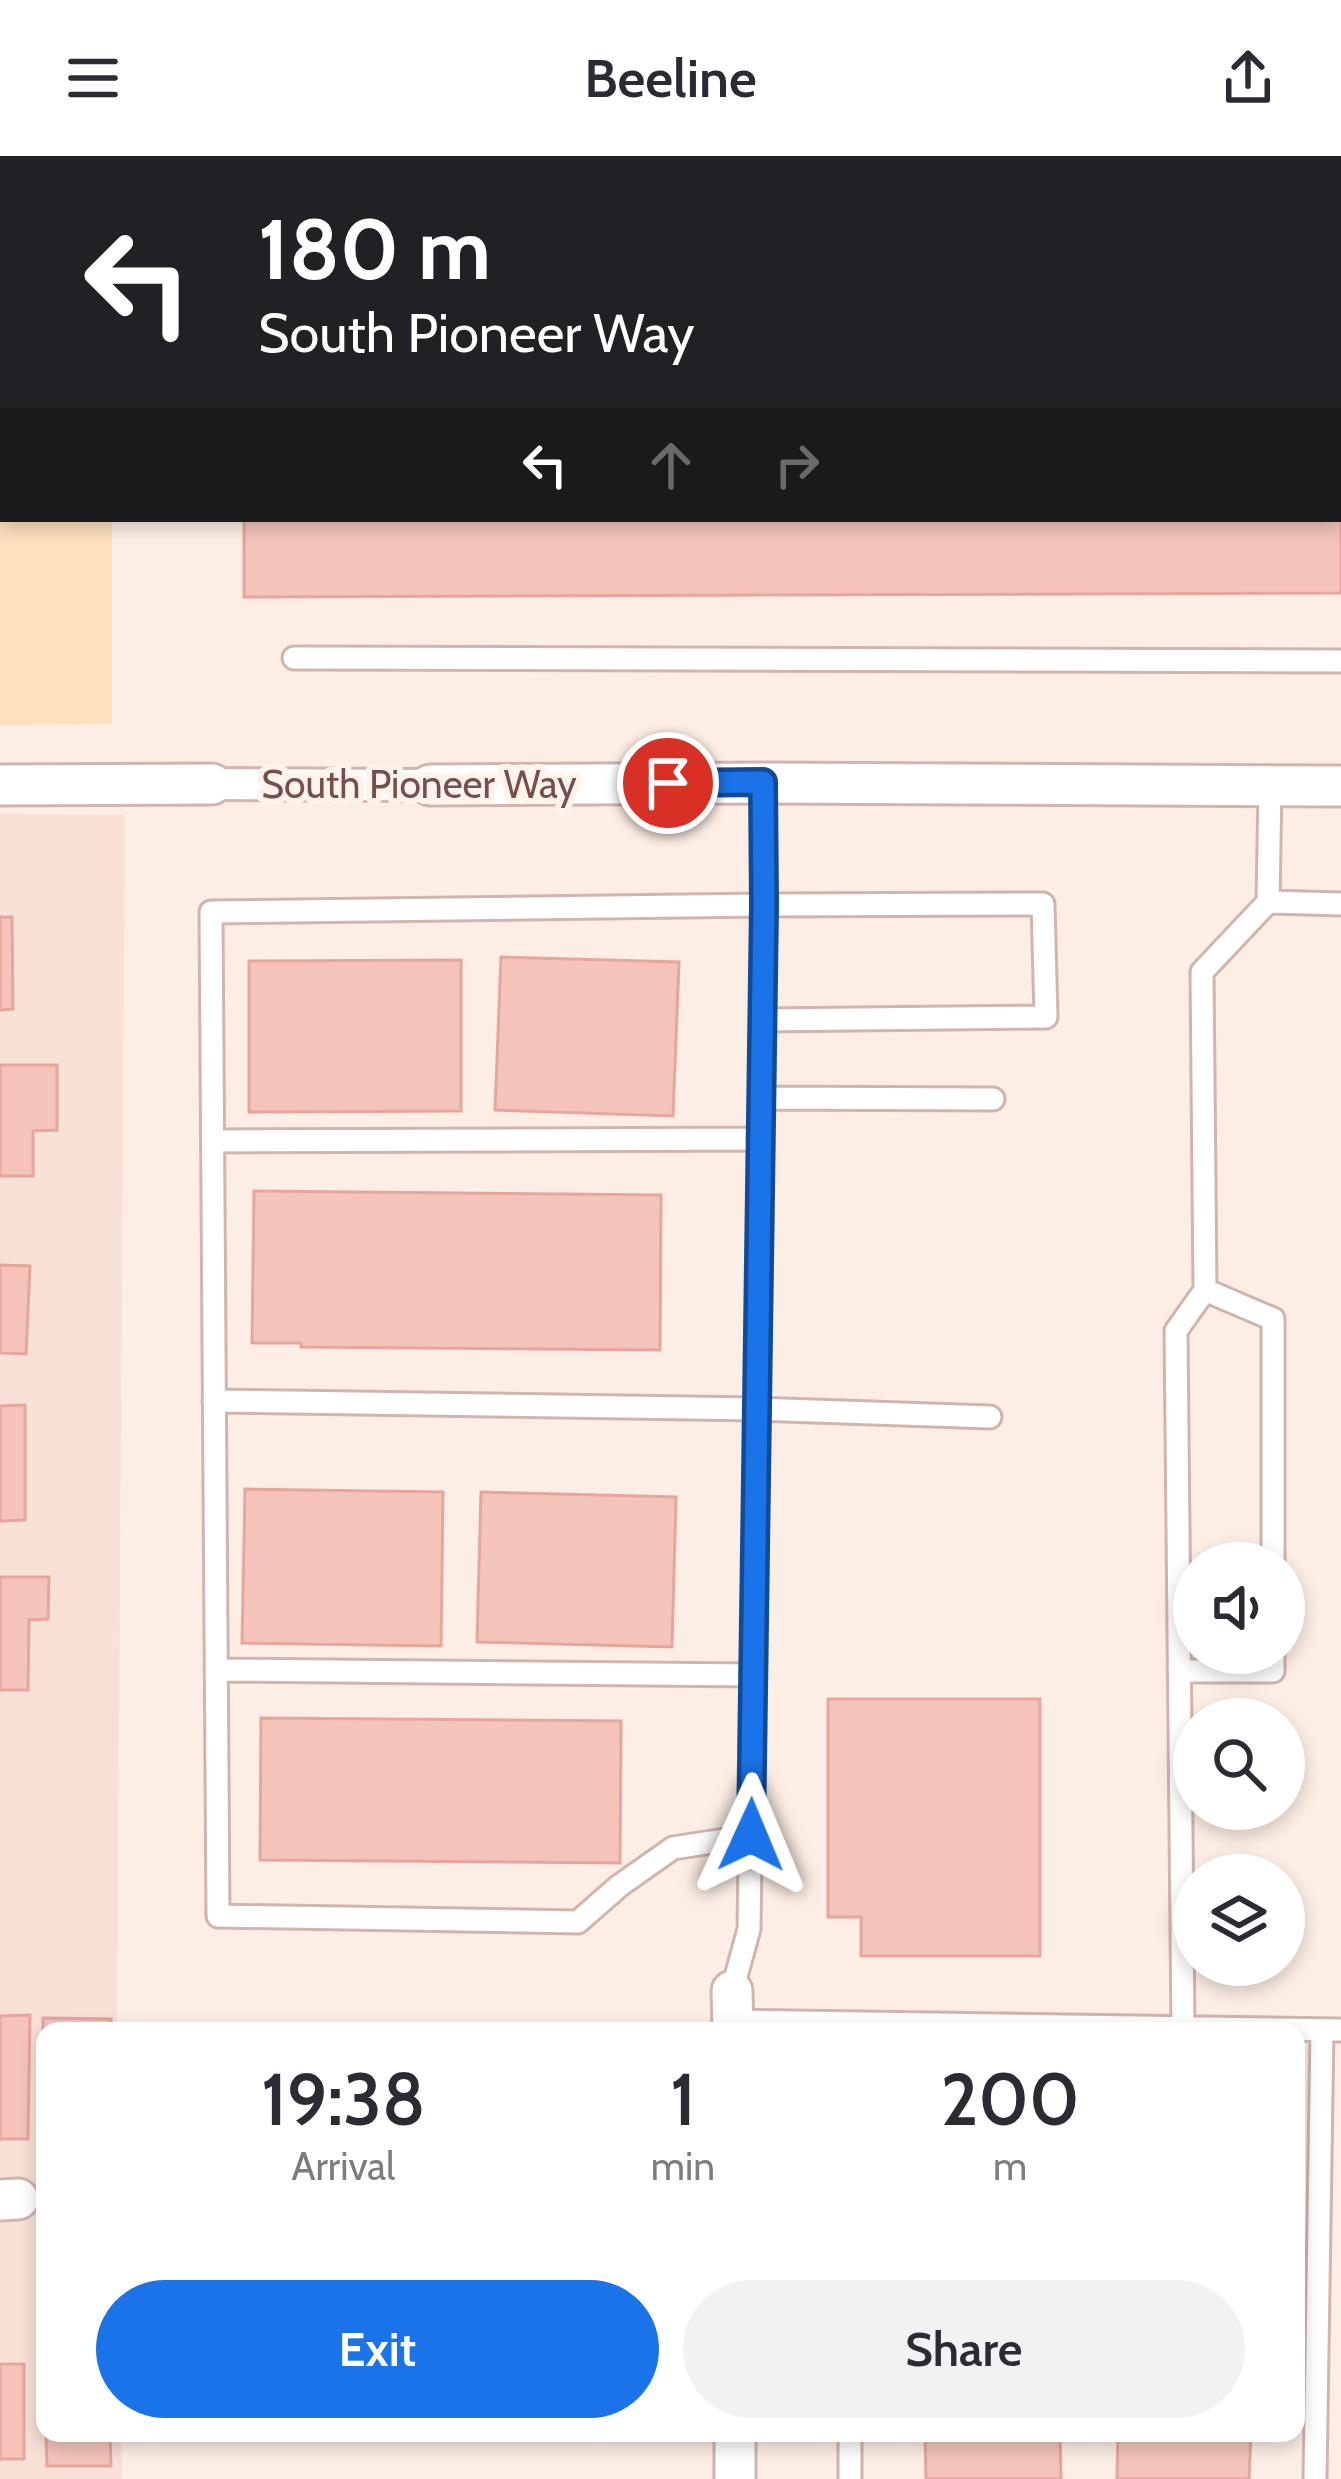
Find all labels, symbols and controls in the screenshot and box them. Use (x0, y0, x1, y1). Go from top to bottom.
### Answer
icon: menu (60, 45, 126, 111)
text: Beeline (584, 45, 757, 111)
icon: share (1215, 45, 1281, 111)
text: 180 m (258, 198, 491, 300)
icon: left (60, 204, 216, 360)
text: South Pioneer Way (258, 300, 695, 366)
icon: left (512, 432, 578, 498)
icon: ahead (638, 432, 704, 498)
icon: right (764, 432, 830, 498)
pin (617, 732, 719, 834)
icon: arrive (635, 750, 701, 816)
street label: South Pioneer Way (261, 760, 577, 808)
map controls (1173, 1542, 1305, 1986)
button: sound (1173, 1542, 1305, 1674)
button: search (1173, 1698, 1305, 1830)
position arrow (688, 1772, 814, 1898)
button: layers (1173, 1854, 1305, 1986)
text: 19:38 (261, 2056, 425, 2143)
text: 1 (670, 2056, 696, 2143)
text: 200 (940, 2056, 1080, 2143)
text: Arrival (291, 2142, 395, 2190)
text: min (651, 2142, 715, 2190)
text: m (993, 2142, 1027, 2190)
button: Exit (96, 2280, 659, 2418)
button: Share (683, 2280, 1245, 2418)

